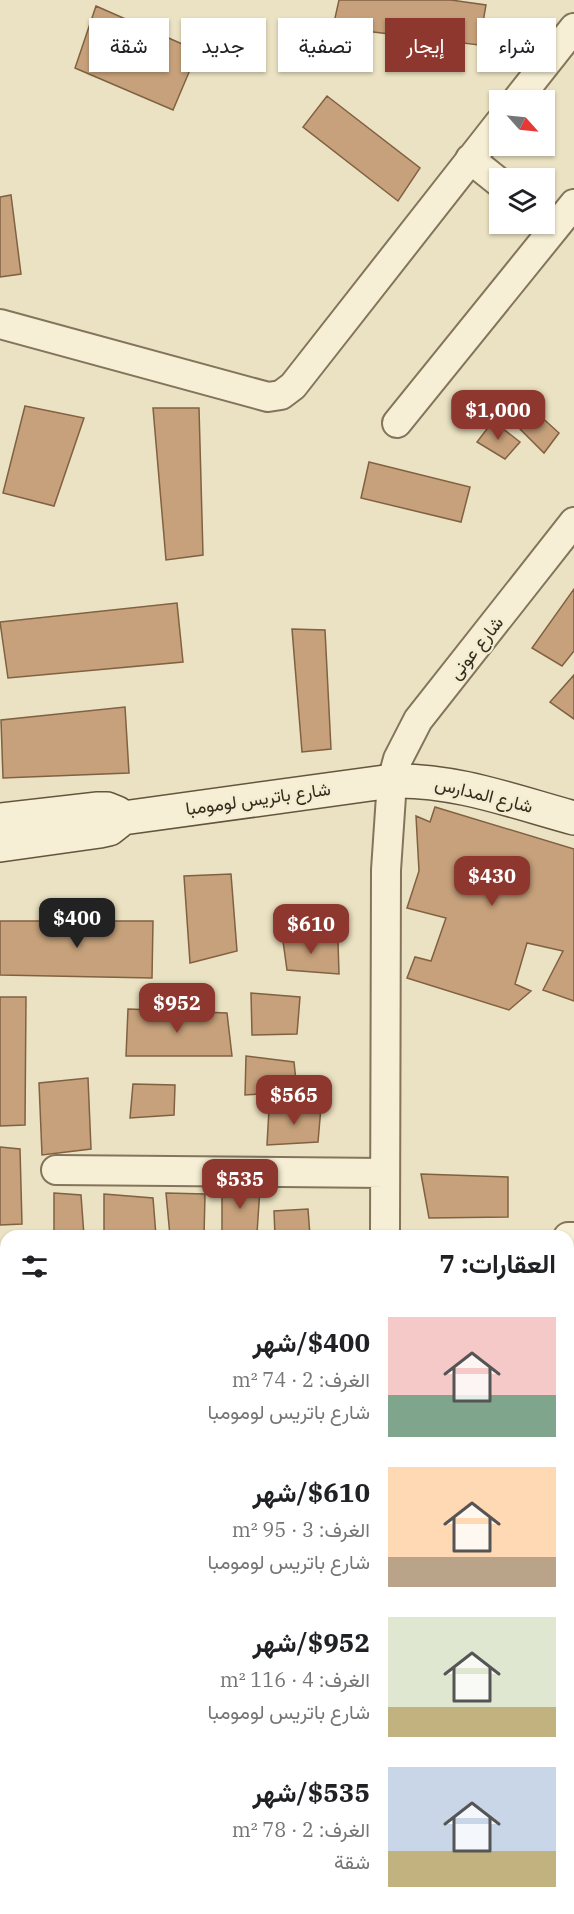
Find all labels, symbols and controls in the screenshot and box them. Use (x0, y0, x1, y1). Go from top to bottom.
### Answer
chip: شقة (89, 18, 169, 72)
chip: جديد (181, 18, 266, 72)
chip: تصفية (278, 18, 373, 72)
chip: إيجار (385, 18, 465, 72)
chip: شراء (477, 18, 556, 72)
north arrow (489, 90, 555, 156)
map controls (489, 90, 555, 234)
button: layers (489, 168, 555, 234)
pin: $1,000 (449, 390, 547, 441)
text: $1,000 (465, 396, 531, 423)
street label: شارع عونى (443, 611, 509, 685)
street label: شارع المدارس (433, 771, 535, 819)
street label: شارع باتريس لومومبا (184, 777, 332, 821)
pin: $430 (456, 856, 528, 907)
text: $430 (468, 862, 516, 889)
pin: $400 (41, 898, 113, 949)
text: $400 (53, 904, 101, 931)
pin: $610 (275, 904, 347, 955)
text: $610 (287, 910, 335, 937)
pin: $952 (141, 983, 213, 1034)
text: $952 (153, 989, 201, 1016)
pin: $565 (258, 1075, 330, 1126)
text: $565 (270, 1081, 318, 1108)
pin: $535 (204, 1159, 276, 1210)
text: $535 (216, 1165, 264, 1192)
text: العقارات: 7 (439, 1246, 556, 1280)
icon: filters (18, 1250, 51, 1283)
text: $400/شهر (253, 1325, 370, 1359)
icon: home (436, 1341, 508, 1413)
text: الغرف: 2 · 74 m² (232, 1366, 370, 1393)
text: شارع باتريس لومومبا (207, 1398, 370, 1425)
text: $610/شهر (253, 1475, 370, 1509)
icon: home (436, 1491, 508, 1563)
text: الغرف: 3 · 95 m² (232, 1516, 370, 1543)
text: شارع باتريس لومومبا (207, 1548, 370, 1575)
text: $952/شهر (253, 1625, 370, 1659)
icon: home (436, 1641, 508, 1713)
text: الغرف: 4 · 116 m² (220, 1666, 370, 1693)
text: شارع باتريس لومومبا (207, 1698, 370, 1725)
text: $535/شهر (253, 1775, 370, 1809)
icon: home (436, 1791, 508, 1863)
text: الغرف: 2 · 78 m² (232, 1816, 370, 1843)
text: شقة (334, 1848, 370, 1875)

